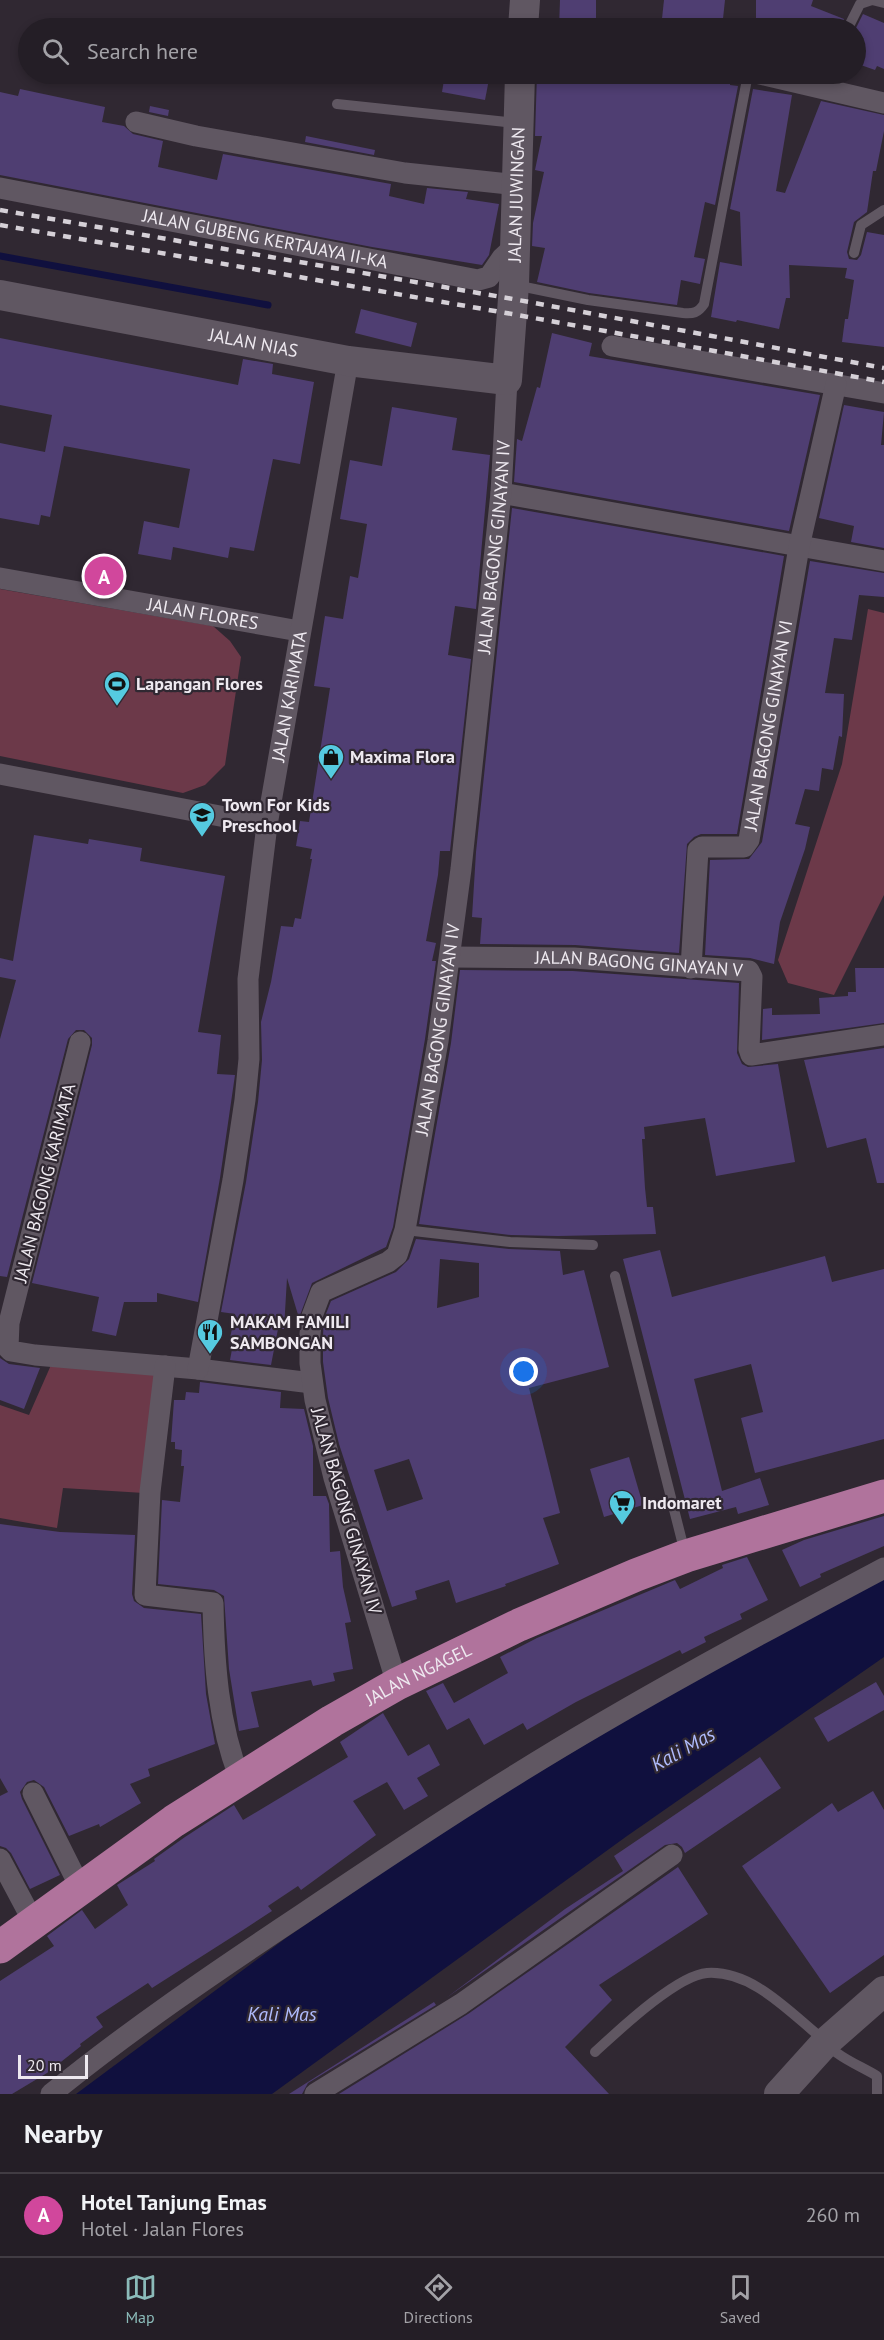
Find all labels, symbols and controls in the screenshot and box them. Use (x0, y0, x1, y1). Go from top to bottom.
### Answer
search box (18, 18, 866, 84)
icon: search (39, 35, 72, 68)
text: Search here (87, 37, 198, 65)
street label: JALAN JUWINGAN (503, 126, 529, 264)
street label: JALAN GUBENG KERTAJAYA II-KA (140, 204, 390, 273)
street label: JALAN NIAS (206, 323, 300, 362)
street label: JALAN BAGONG GINAYAN IV (472, 439, 515, 656)
pin: A (84, 554, 124, 598)
street label: JALAN FLORES (145, 592, 260, 635)
street label: JALAN BAGONG GINAYAN VI (739, 618, 797, 834)
street label: JALAN KARIMATA (266, 629, 312, 765)
sports icon: Lapangan Flores (102, 669, 132, 707)
place label: Lapangan Flores (136, 672, 263, 695)
shop icon: Maxima Flora (316, 742, 346, 780)
place label: Maxima Flora (350, 745, 455, 768)
place label: Town For Kids Preschool (222, 793, 330, 837)
school or university icon: Town For Kids Preschool (187, 800, 217, 838)
street label: JALAN BAGONG GINAYAN IV (410, 921, 465, 1138)
street label: JALAN BAGONG GINAYAN V (534, 946, 744, 982)
street label: JALAN BAGONG KARIMATA (8, 1081, 80, 1286)
place label: MAKAM FAMILI SAMBONGAN (230, 1310, 350, 1354)
restaurant icon: MAKAM FAMILI SAMBONGAN (195, 1317, 225, 1355)
your location (509, 1357, 538, 1386)
street label: JALAN BAGONG GINAYAN IV (306, 1404, 387, 1618)
supermarket icon: Indomaret (607, 1488, 637, 1526)
place label: Indomaret (642, 1491, 722, 1514)
street label: JALAN NGAGEL (360, 1638, 475, 1711)
water label: Kali Mas (646, 1721, 720, 1777)
water label: Kali Mas (247, 2001, 317, 2027)
scale bar (18, 2052, 88, 2080)
text: 20 m (27, 2055, 62, 2075)
text: Nearby (24, 2117, 102, 2150)
text: Hotel Tanjung Emas (81, 2188, 267, 2216)
text: A (37, 2202, 50, 2228)
text: 260 m (806, 2202, 860, 2228)
text: Hotel · Jalan Flores (81, 2216, 244, 2242)
tab: Map (124, 2271, 157, 2327)
tab: Directions (404, 2271, 473, 2327)
tab: Saved (720, 2271, 760, 2327)

